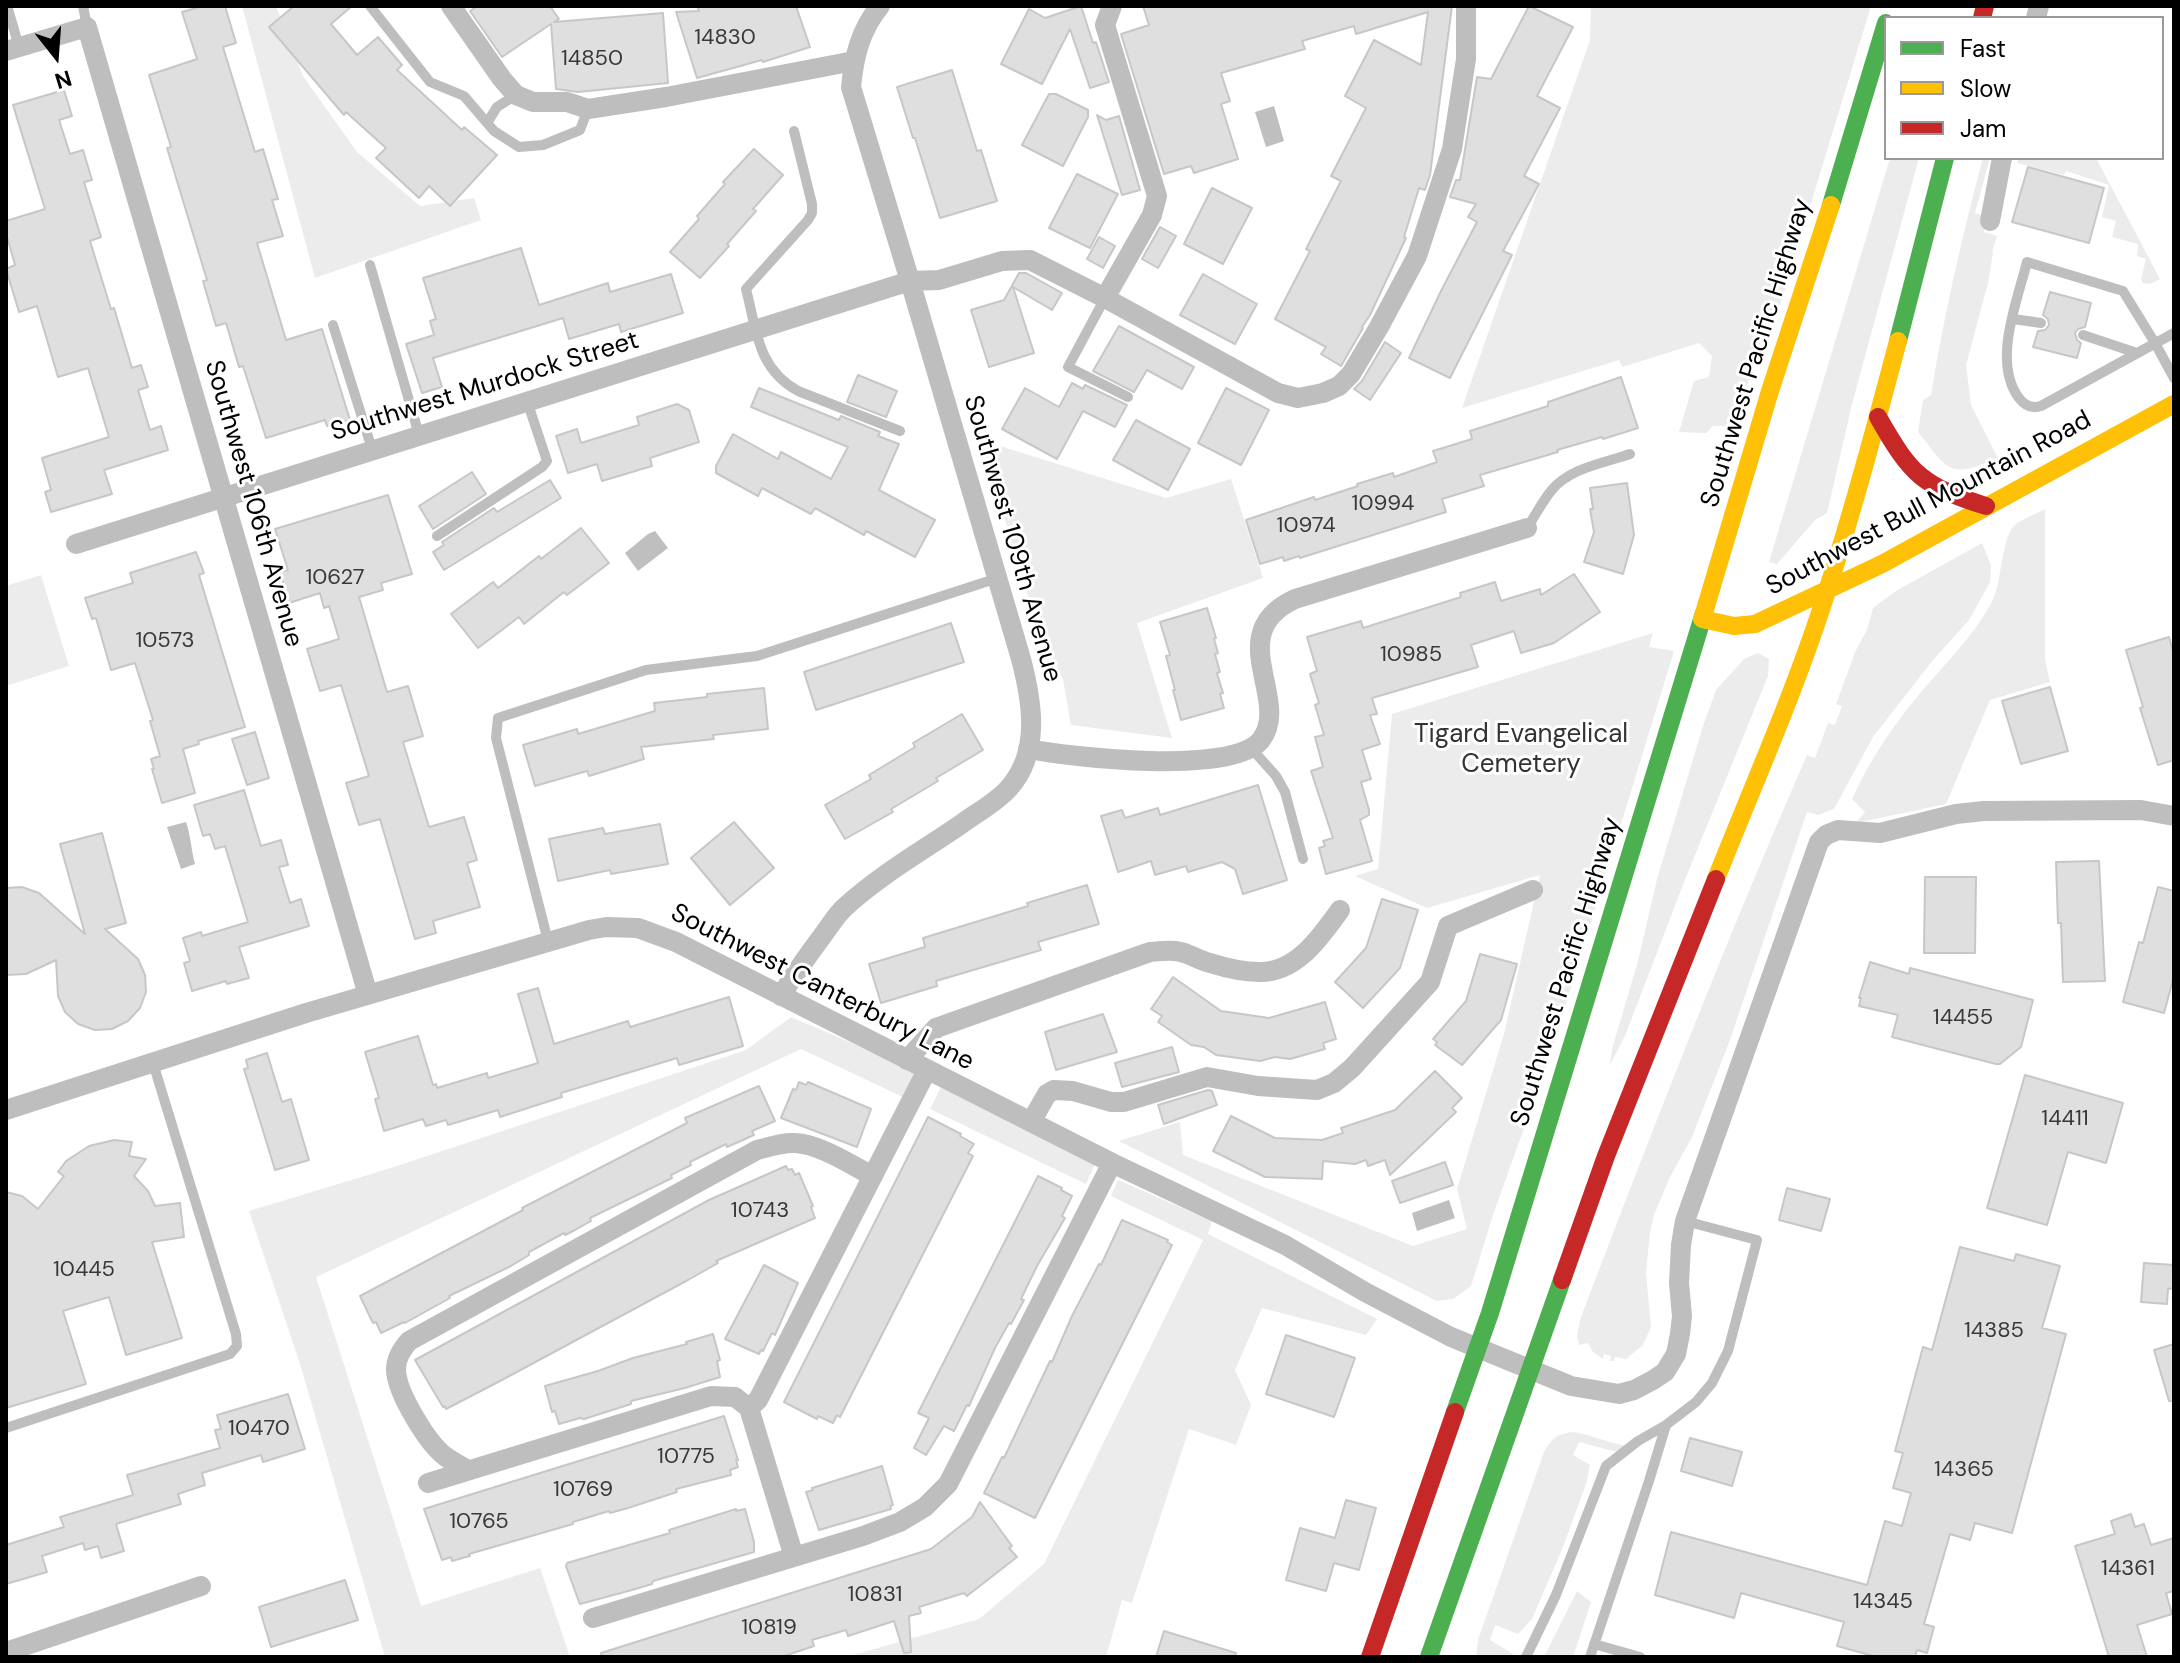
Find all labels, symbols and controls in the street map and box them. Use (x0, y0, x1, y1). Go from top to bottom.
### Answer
north arrow (16, 16, 96, 96)
legend (1884, 16, 2164, 160)
house number: 14830 (694, 25, 756, 51)
text: Fast (1960, 33, 2006, 64)
house number: 14850 (561, 46, 623, 72)
text: N (51, 63, 75, 96)
text: Slow (1960, 73, 2011, 104)
text: Jam (1960, 113, 2006, 144)
street label: Southwest Pacific Highway (1695, 195, 1819, 511)
street label: Southwest Murdock Street (327, 325, 643, 449)
street label: Southwest 106th Avenue (197, 357, 309, 651)
street label: Southwest 109th Avenue (956, 392, 1068, 686)
street label: Southwest Bull Mountain Road (1761, 405, 2097, 603)
house number: 10994 (1352, 491, 1414, 517)
house number: 10974 (1277, 513, 1335, 539)
house number: 10627 (305, 565, 365, 591)
house number: 10573 (135, 628, 195, 654)
house number: 10985 (1380, 642, 1442, 668)
park label: Tigard Evangelical Cemetery (1414, 719, 1628, 780)
street label: Southwest Pacific Highway (1505, 814, 1629, 1130)
street label: Southwest Canterbury Lane (665, 898, 979, 1078)
house number: 14455 (1933, 1005, 1993, 1031)
house number: 14411 (2041, 1106, 2089, 1132)
house number: 10743 (731, 1198, 789, 1224)
house number: 10445 (53, 1257, 115, 1283)
house number: 14385 (1964, 1318, 2024, 1344)
house number: 10470 (228, 1416, 290, 1442)
house number: 10775 (657, 1444, 715, 1470)
house number: 14365 (1934, 1457, 1994, 1483)
house number: 10769 (553, 1477, 613, 1503)
house number: 10765 (449, 1509, 509, 1535)
house number: 14361 (2101, 1556, 2155, 1582)
house number: 10831 (848, 1582, 902, 1608)
house number: 14345 (1853, 1589, 1913, 1615)
house number: 10819 (741, 1615, 797, 1641)

